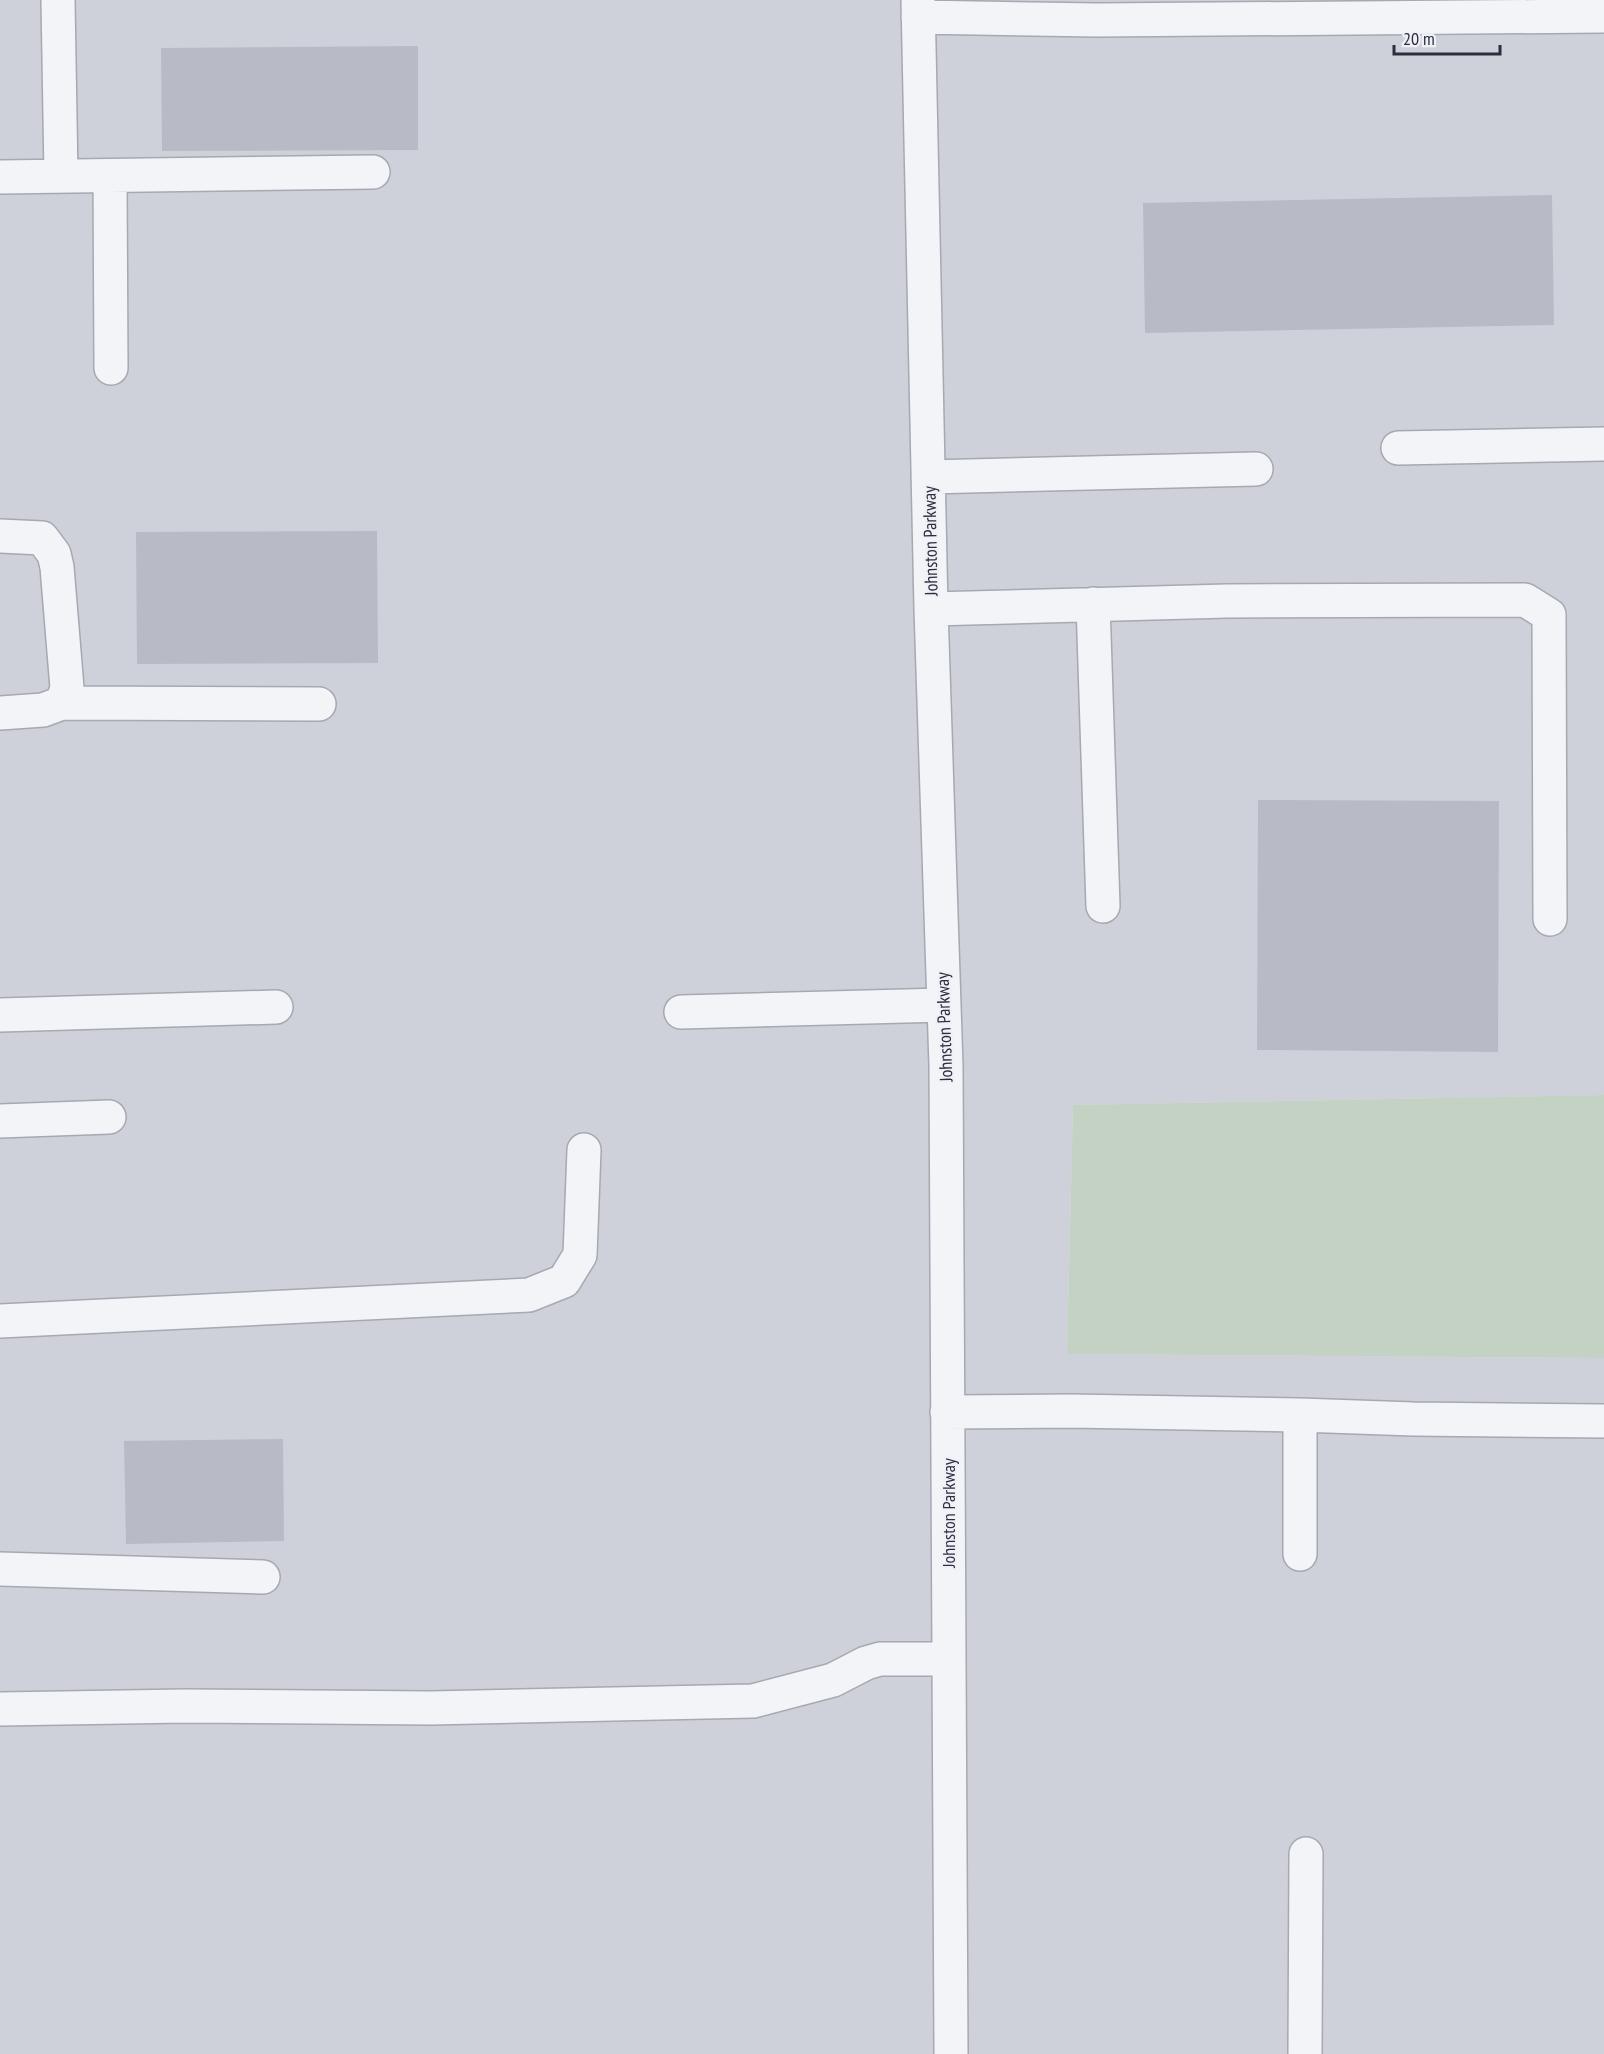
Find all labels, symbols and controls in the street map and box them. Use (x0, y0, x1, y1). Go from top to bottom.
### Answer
scale bar (1394, 18, 1500, 56)
text: 20 m (1403, 27, 1435, 50)
street label: Johnston Parkway (918, 486, 942, 597)
street label: Johnston Parkway (931, 972, 957, 1083)
street label: Johnston Parkway (937, 1458, 960, 1569)

